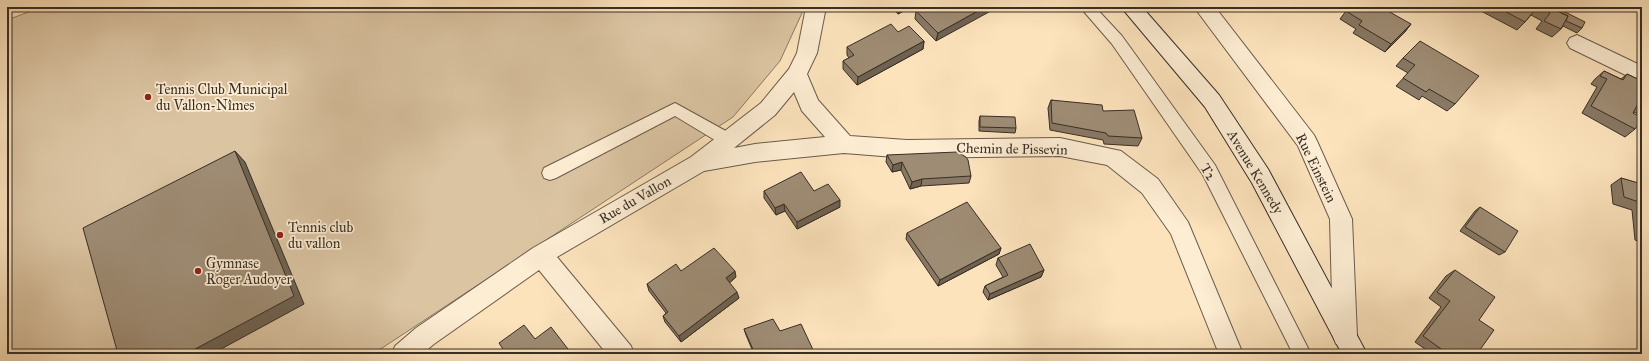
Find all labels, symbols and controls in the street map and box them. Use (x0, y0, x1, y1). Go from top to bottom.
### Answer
place label: Tennis Club Municipal du Vallon-Nîmes (156, 81, 288, 114)
marker: Tennis Club Municipal du Vallon-Nîmes (143, 92, 153, 102)
street label: Avenue Kennedy (1223, 126, 1287, 218)
street label: Rue Einstein (1292, 131, 1340, 206)
street label: Chemin de Pissevin (956, 140, 1068, 158)
street label: T2 (1196, 161, 1220, 184)
street label: Rue du Vallon (596, 172, 674, 227)
place label: Tennis club du vallon (288, 219, 353, 252)
marker: Tennis club du vallon (275, 230, 285, 240)
place label: Gymnase Roger Audoyer (206, 255, 293, 288)
marker: Gymnase Roger Audoyer (193, 266, 203, 276)

